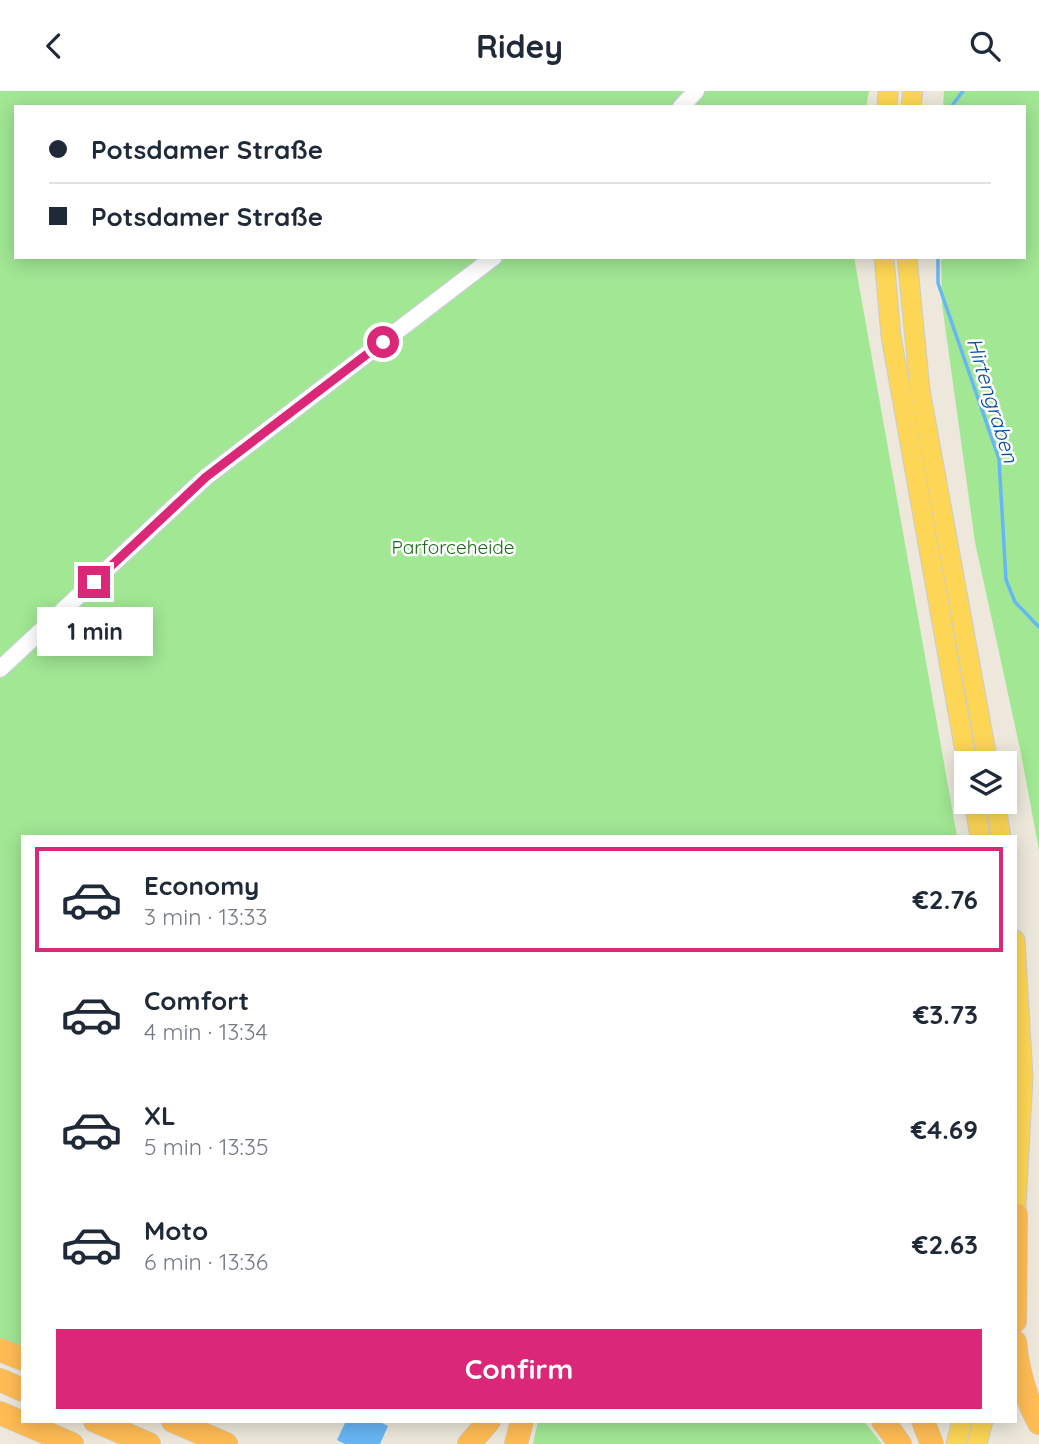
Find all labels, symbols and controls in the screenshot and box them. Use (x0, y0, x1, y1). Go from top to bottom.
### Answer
text: Ridey (476, 26, 563, 66)
icon: back (35, 27, 73, 65)
icon: search (966, 27, 1004, 65)
text: Potsdamer Straße (91, 133, 323, 166)
text: Potsdamer Straße (91, 200, 323, 233)
route start (367, 326, 399, 358)
water label: Hirtengraben (962, 334, 1025, 466)
park label: Parforceheide (392, 535, 514, 559)
route end (78, 566, 110, 598)
callout: 1 min (36, 607, 152, 655)
text: 1 min (67, 617, 123, 646)
map controls (954, 751, 1017, 814)
button: layers (954, 751, 1017, 814)
icon: car (60, 868, 123, 931)
text: Economy (144, 869, 259, 902)
text: €2.76 (913, 883, 978, 916)
text: 3 min · 13:33 (144, 902, 268, 931)
icon: car (60, 983, 123, 1046)
text: Comfort (144, 984, 249, 1017)
text: €3.73 (913, 998, 978, 1031)
text: 4 min · 13:34 (144, 1017, 268, 1046)
icon: car (60, 1098, 123, 1161)
text: XL (144, 1099, 176, 1132)
text: €4.69 (911, 1113, 978, 1146)
text: 5 min · 13:35 (144, 1132, 269, 1161)
icon: car (60, 1213, 123, 1276)
text: Moto (144, 1214, 208, 1247)
text: €2.63 (912, 1228, 978, 1261)
text: 6 min · 13:36 (144, 1247, 268, 1276)
button: Confirm (56, 1329, 982, 1409)

